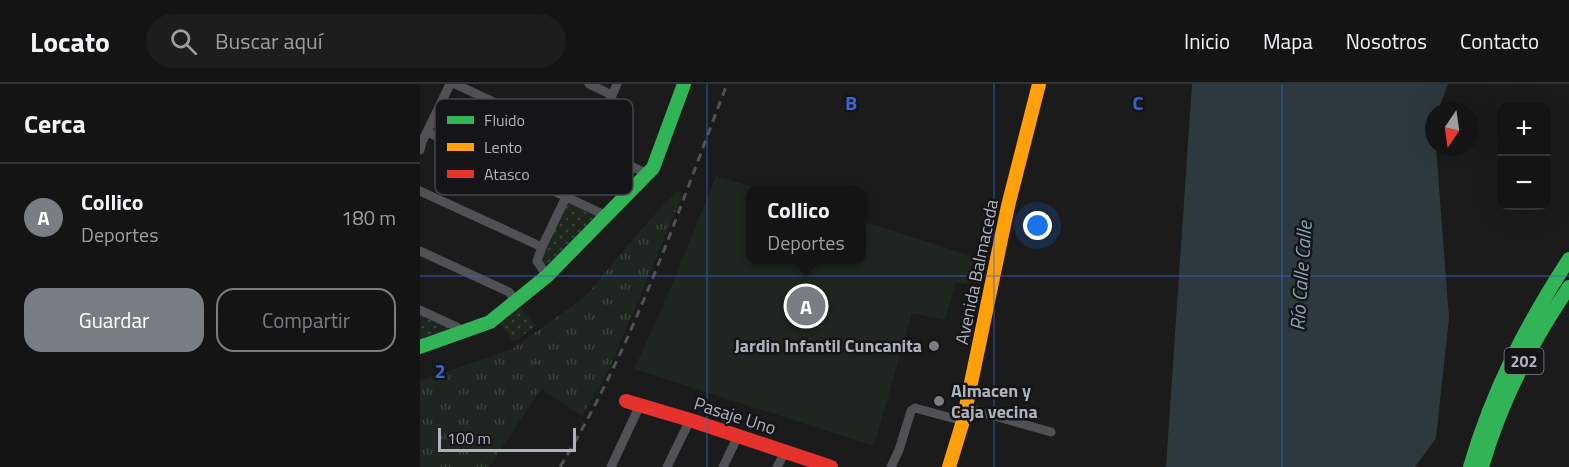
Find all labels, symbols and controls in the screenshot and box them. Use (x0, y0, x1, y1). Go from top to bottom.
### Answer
search box (146, 14, 566, 68)
text: Locato (30, 20, 110, 63)
text: Buscar aquí (215, 24, 323, 58)
icon: search (167, 25, 200, 58)
text: Inicio (1184, 25, 1230, 57)
text: Mapa (1263, 25, 1313, 57)
text: Nosotros (1346, 25, 1427, 57)
text: Contacto (1460, 25, 1539, 57)
text: B (845, 87, 857, 118)
text: C (1133, 87, 1144, 118)
legend (435, 99, 633, 195)
north arrow (1425, 102, 1479, 156)
map controls (1497, 102, 1551, 210)
button: + (1497, 102, 1551, 156)
text: Cerca (24, 104, 86, 143)
text: Fluido (484, 108, 525, 132)
text: Lento (484, 135, 522, 159)
button: − (1497, 156, 1551, 210)
text: Atasco (484, 162, 530, 186)
text: Collico (81, 185, 143, 219)
popup (746, 186, 866, 264)
text: Collico (767, 193, 830, 227)
street label: Avenida Balmaceda (948, 197, 1005, 347)
text: A (37, 202, 50, 233)
text: 180 m (341, 202, 396, 233)
your location (1023, 211, 1052, 240)
text: Deportes (81, 219, 158, 250)
water label: Río Calle Calle (1281, 219, 1320, 332)
text: Deportes (767, 227, 845, 258)
pin: A (786, 284, 826, 328)
button: Guardar (24, 288, 204, 352)
button: Compartir (216, 288, 396, 352)
place label: Jardin Infantil Cuncanita (734, 332, 922, 359)
marker: Jardin Infantil Cuncanita (927, 339, 941, 353)
road number: 202 (1504, 348, 1544, 374)
text: 2 (434, 355, 446, 386)
place label: Almacen y Caja vecina (951, 377, 1038, 425)
street label: Pasaje Uno (691, 390, 780, 441)
marker: Almacen y Caja vecina (932, 394, 946, 408)
scale bar (438, 425, 576, 452)
text: 100 m (447, 426, 491, 450)

